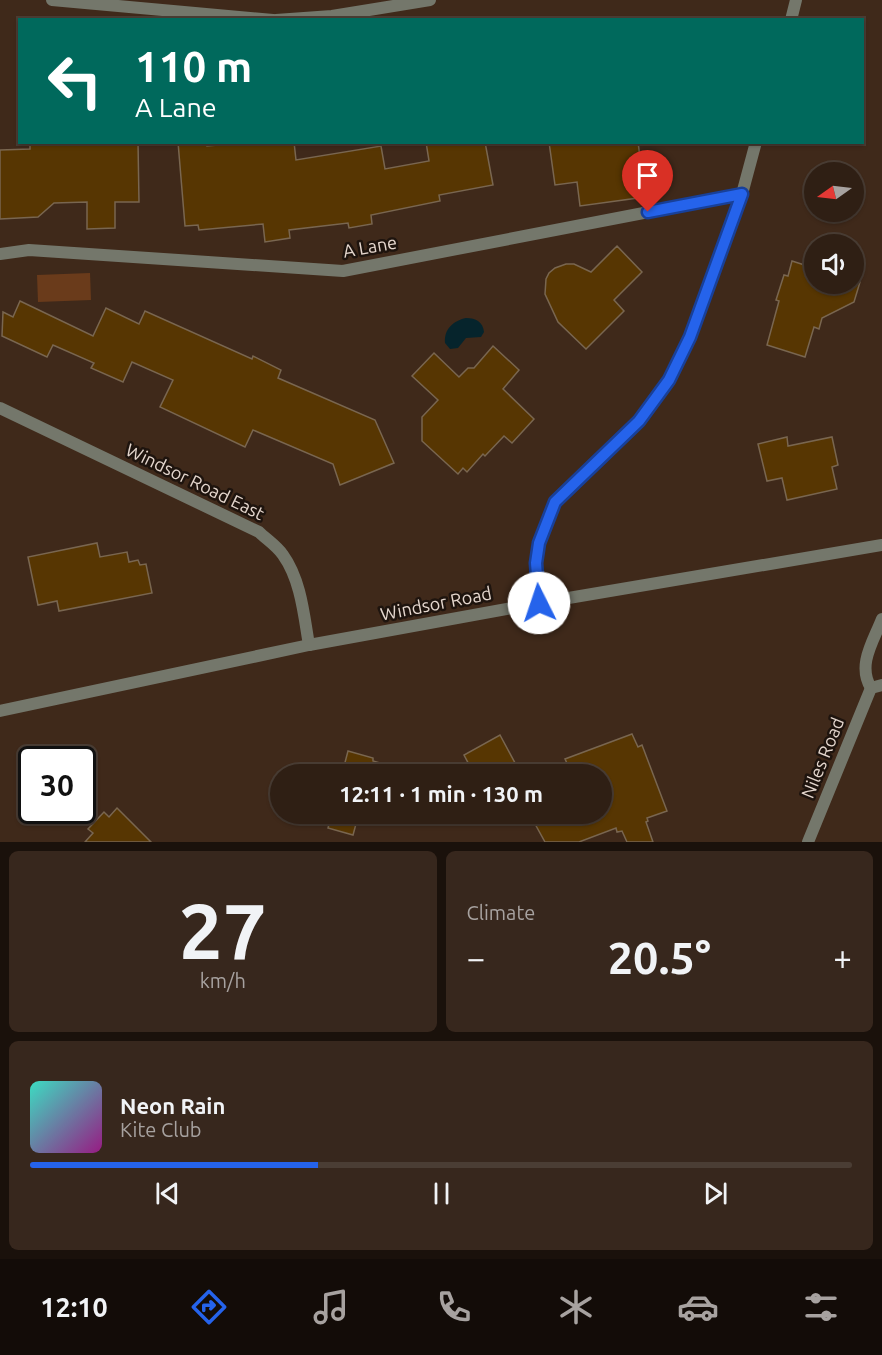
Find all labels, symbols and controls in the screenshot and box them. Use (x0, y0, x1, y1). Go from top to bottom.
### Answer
icon: left (36, 42, 114, 120)
text: 110 m (135, 43, 252, 90)
text: A Lane (135, 92, 217, 122)
pin (622, 150, 673, 212)
icon: arrive (631, 159, 664, 192)
north arrow (804, 162, 864, 222)
map controls (804, 162, 864, 294)
street label: A Lane (341, 231, 398, 261)
button: sound (804, 234, 864, 294)
street label: Windsor Road East (123, 439, 268, 523)
position arrow (507, 571, 571, 635)
street label: Windsor Road (378, 582, 493, 624)
street label: Niles Road (797, 714, 847, 801)
speed limit sign: 30 (18, 746, 96, 824)
text: 12:11 · 1 min · 130 m (339, 781, 543, 806)
text: 27 (179, 886, 267, 974)
text: Climate (467, 901, 535, 924)
text: 20.5° (608, 932, 711, 983)
text: − (467, 939, 485, 976)
text: + (833, 939, 852, 976)
text: km/h (200, 969, 246, 992)
text: Neon Rain (120, 1093, 225, 1118)
text: Kite Club (120, 1118, 202, 1141)
icon: previous (151, 1177, 184, 1210)
icon: pause (425, 1177, 458, 1210)
icon: next (699, 1177, 732, 1210)
icon: directions (188, 1286, 230, 1328)
icon: music (310, 1286, 352, 1328)
icon: phone (433, 1286, 475, 1328)
icon: climate (555, 1286, 597, 1328)
icon: car (677, 1286, 719, 1328)
icon: filters (800, 1286, 842, 1328)
text: 12:10 (40, 1292, 108, 1322)

